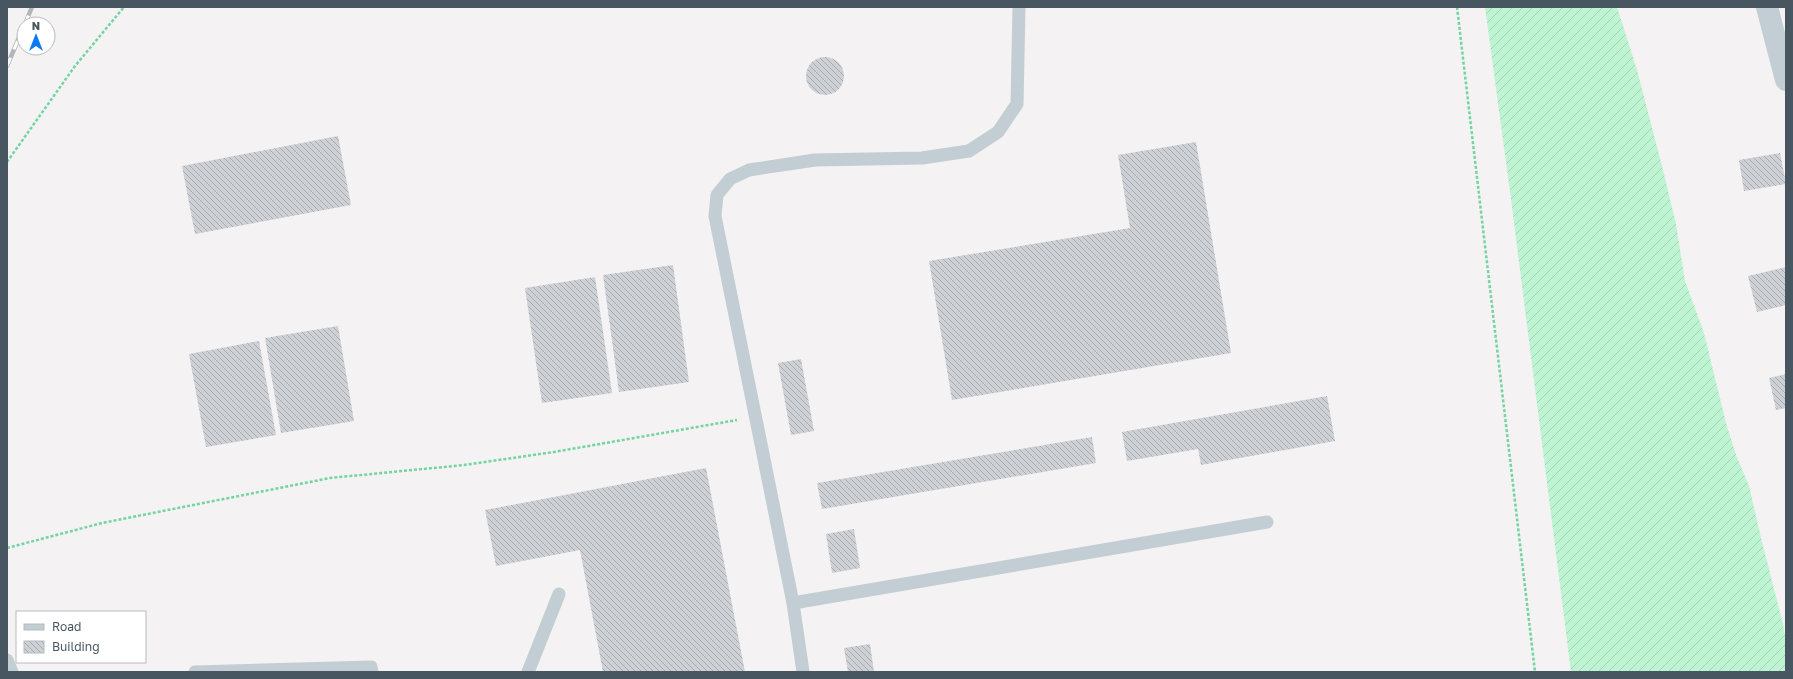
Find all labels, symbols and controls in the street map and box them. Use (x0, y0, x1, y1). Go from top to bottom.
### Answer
north arrow (16, 16, 56, 56)
text: N (32, 19, 40, 32)
legend (16, 611, 146, 663)
text: Road (52, 619, 81, 634)
text: Building (52, 639, 100, 654)

